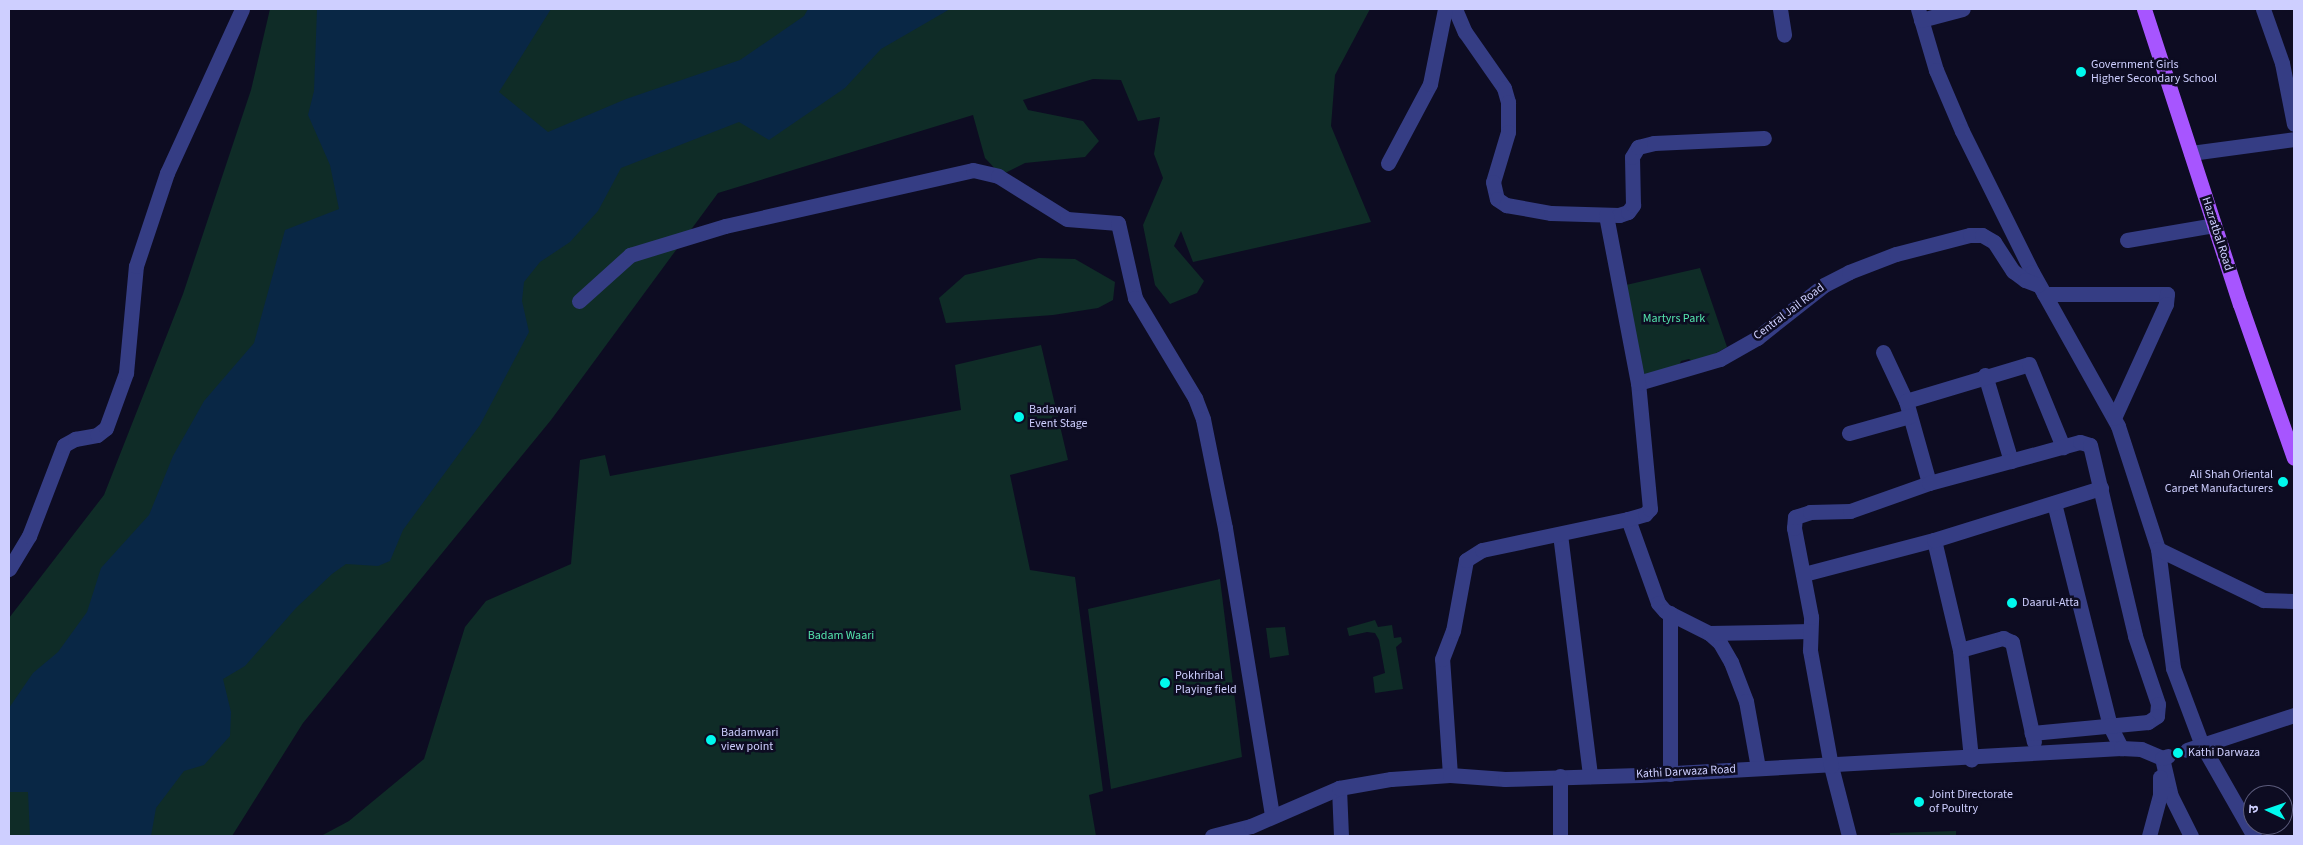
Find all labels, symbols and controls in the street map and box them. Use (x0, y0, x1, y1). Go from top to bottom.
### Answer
place label: Government Girls Higher Secondary School (2091, 58, 2217, 86)
marker: Government Girls Higher Secondary School (2075, 66, 2087, 78)
street label: Hazratbal Road (2198, 195, 2236, 273)
street label: Central Jail Road (1751, 281, 1827, 343)
park label: Martyrs Park (1643, 312, 1705, 326)
place label: Badawari Event Stage (1029, 403, 1088, 431)
marker: Badawari Event Stage (1013, 411, 1025, 423)
place label: Ali Shah Oriental Carpet Manufacturers (2165, 468, 2273, 496)
marker: Ali Shah Oriental Carpet Manufacturers (2277, 476, 2289, 488)
place label: Daarul-Atta (2022, 596, 2079, 610)
marker: Daarul-Atta (2006, 597, 2018, 609)
park label: Badam Waari (808, 629, 874, 643)
place label: Pokhribal Playing field (1175, 669, 1237, 697)
marker: Pokhribal Playing field (1159, 677, 1171, 689)
place label: Badamwari view point (721, 726, 778, 754)
marker: Badamwari view point (705, 734, 717, 746)
place label: Kathi Darwaza (2188, 746, 2260, 760)
marker: Kathi Darwaza (2172, 747, 2184, 759)
street label: Kathi Darwaza Road (1636, 762, 1736, 782)
north arrow (2243, 785, 2293, 835)
place label: Joint Directorate of Poultry (1929, 788, 2013, 816)
marker: Joint Directorate of Poultry (1913, 796, 1925, 808)
text: उ (2244, 805, 2264, 814)

